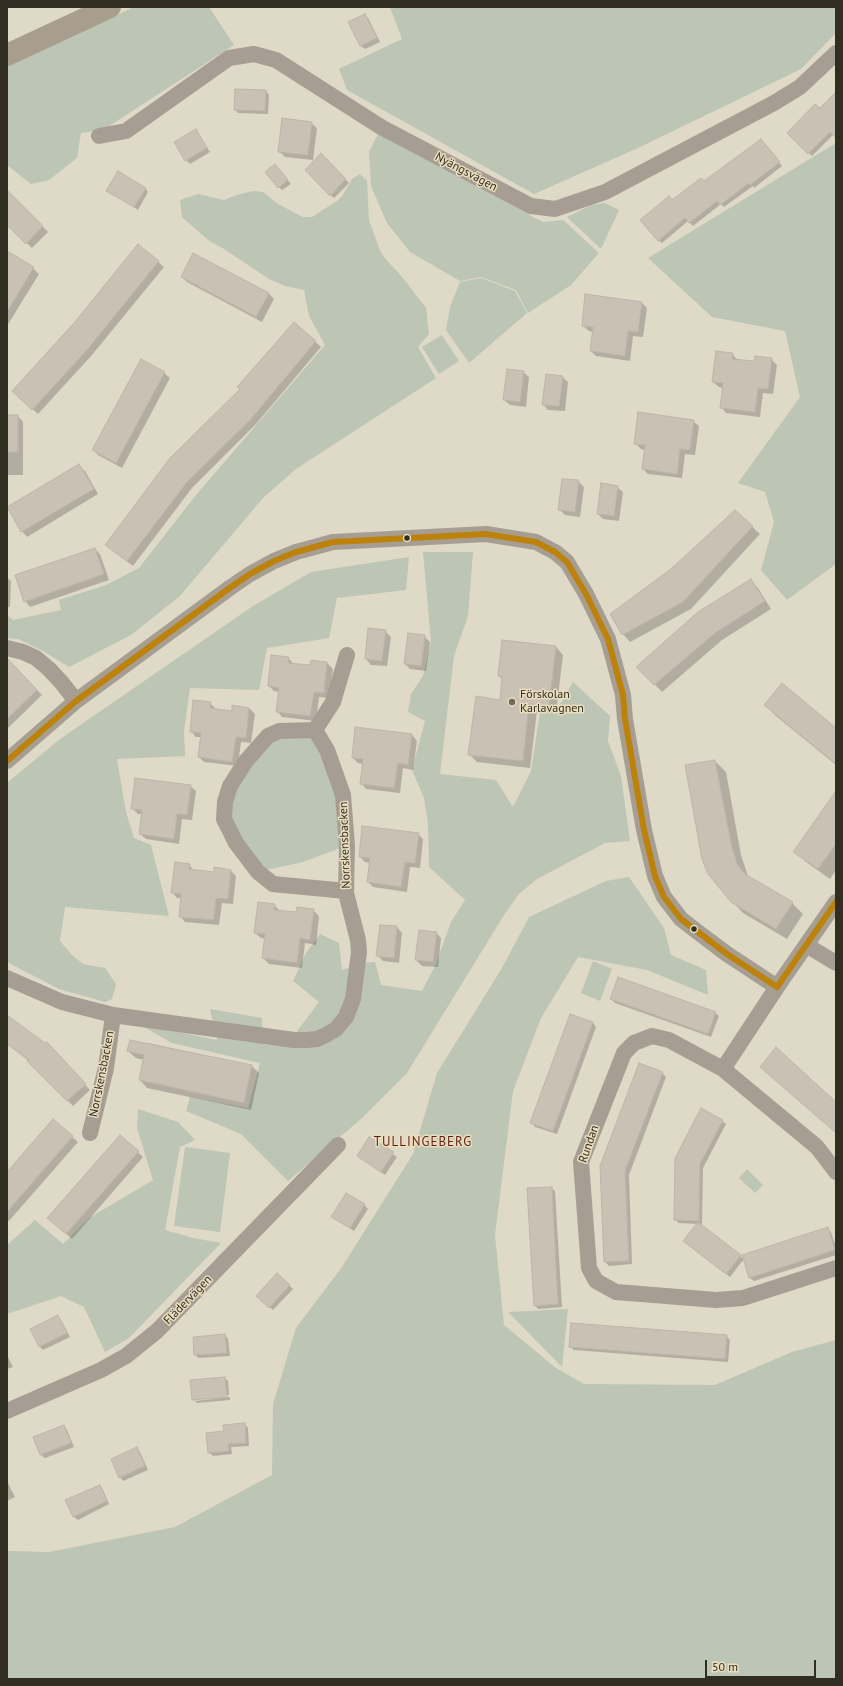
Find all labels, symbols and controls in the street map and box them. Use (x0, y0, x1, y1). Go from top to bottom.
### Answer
street label: Nyängsvägen (432, 150, 500, 194)
unlabelled marker (402, 533, 412, 543)
place label: Förskolan Karlavagnen (520, 688, 584, 716)
marker: Förskolan Karlavagnen (507, 697, 517, 707)
street label: Norrskensbacken (336, 801, 354, 889)
unlabelled marker (689, 924, 699, 934)
street label: Norrskensbacken (87, 1030, 117, 1118)
street label: Rundan (576, 1123, 602, 1165)
district label: TULLINGEBERG (374, 1134, 472, 1150)
street label: Flädervägen (161, 1272, 215, 1328)
scale bar (707, 1652, 818, 1678)
text: 50 m (712, 1659, 738, 1674)

